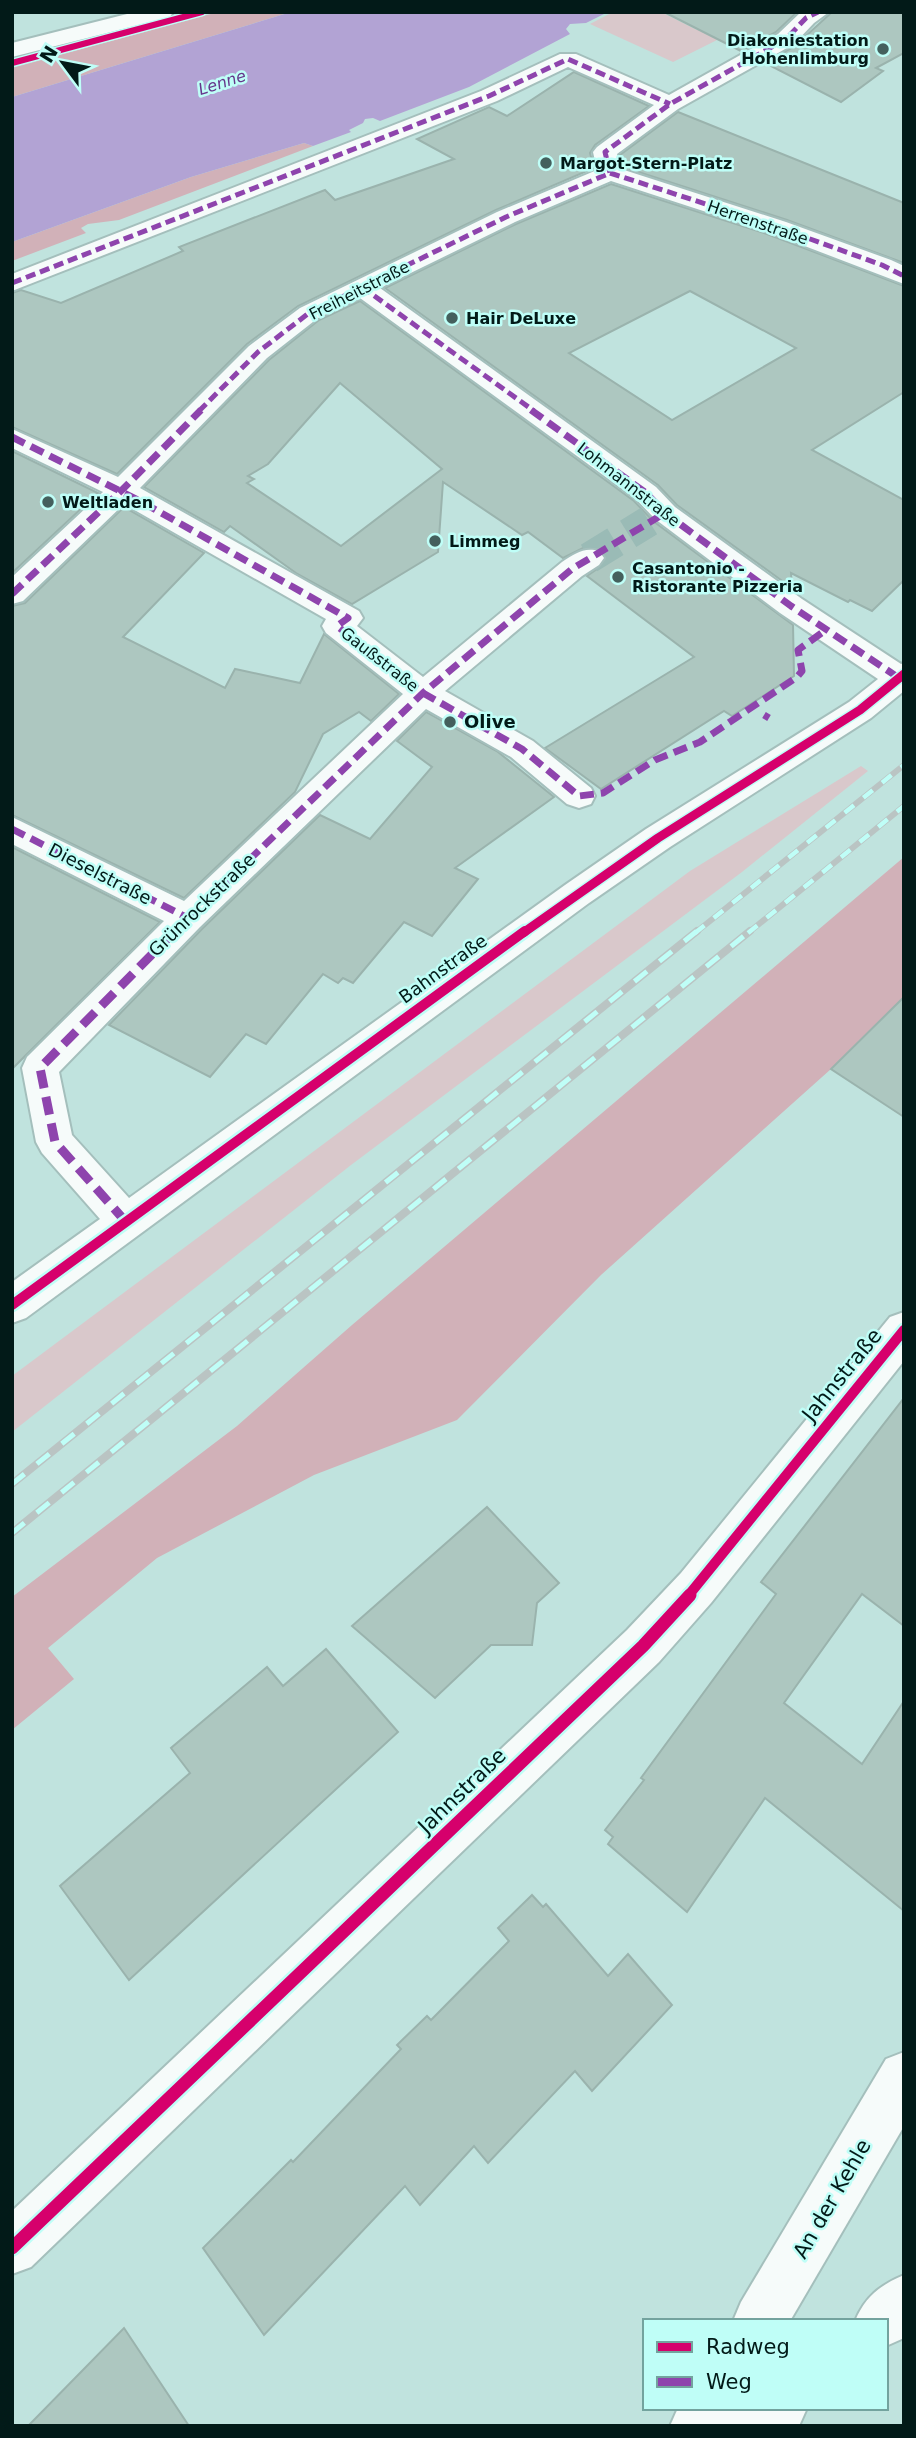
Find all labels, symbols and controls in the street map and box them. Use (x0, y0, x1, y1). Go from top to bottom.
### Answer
north arrow (28, 28, 98, 98)
place label: Diakoniestation Hohenlimburg (727, 31, 869, 68)
text: N (35, 41, 62, 67)
marker: Diakoniestation Hohenlimburg (875, 41, 891, 57)
water label: Lenne (196, 66, 248, 99)
place label: Margot-Stern-Platz (560, 154, 732, 173)
marker: Margot-Stern-Platz (538, 155, 554, 171)
street label: Herrenstraße (705, 196, 811, 249)
street label: Freiheitstraße (306, 257, 413, 324)
place label: Hair DeLuxe (466, 309, 576, 328)
marker: Hair DeLuxe (444, 310, 460, 326)
street label: Lohmannstraße (574, 438, 684, 530)
place label: Weltladen (62, 493, 153, 512)
marker: Weltladen (40, 494, 56, 510)
place label: Limmeg (449, 532, 520, 551)
marker: Limmeg (427, 533, 443, 549)
place label: Casantonio - Ristorante Pizzeria (632, 559, 803, 596)
marker: Casantonio - Ristorante Pizzeria (610, 569, 626, 585)
street label: Gaußstraße (337, 623, 422, 696)
place label: Olive (464, 711, 516, 732)
marker: Olive (442, 714, 458, 730)
street label: Dieselstraße (45, 839, 155, 908)
street label: Grünrockstraße (144, 849, 259, 961)
street label: Bahnstraße (395, 930, 491, 1008)
street label: Jahnstraße (796, 1324, 887, 1428)
street label: Jahnstraße (412, 1743, 511, 1840)
street label: An der Kehle (788, 2135, 876, 2263)
legend (643, 2319, 888, 2410)
text: Radweg (706, 2335, 790, 2359)
text: Weg (706, 2370, 752, 2394)

